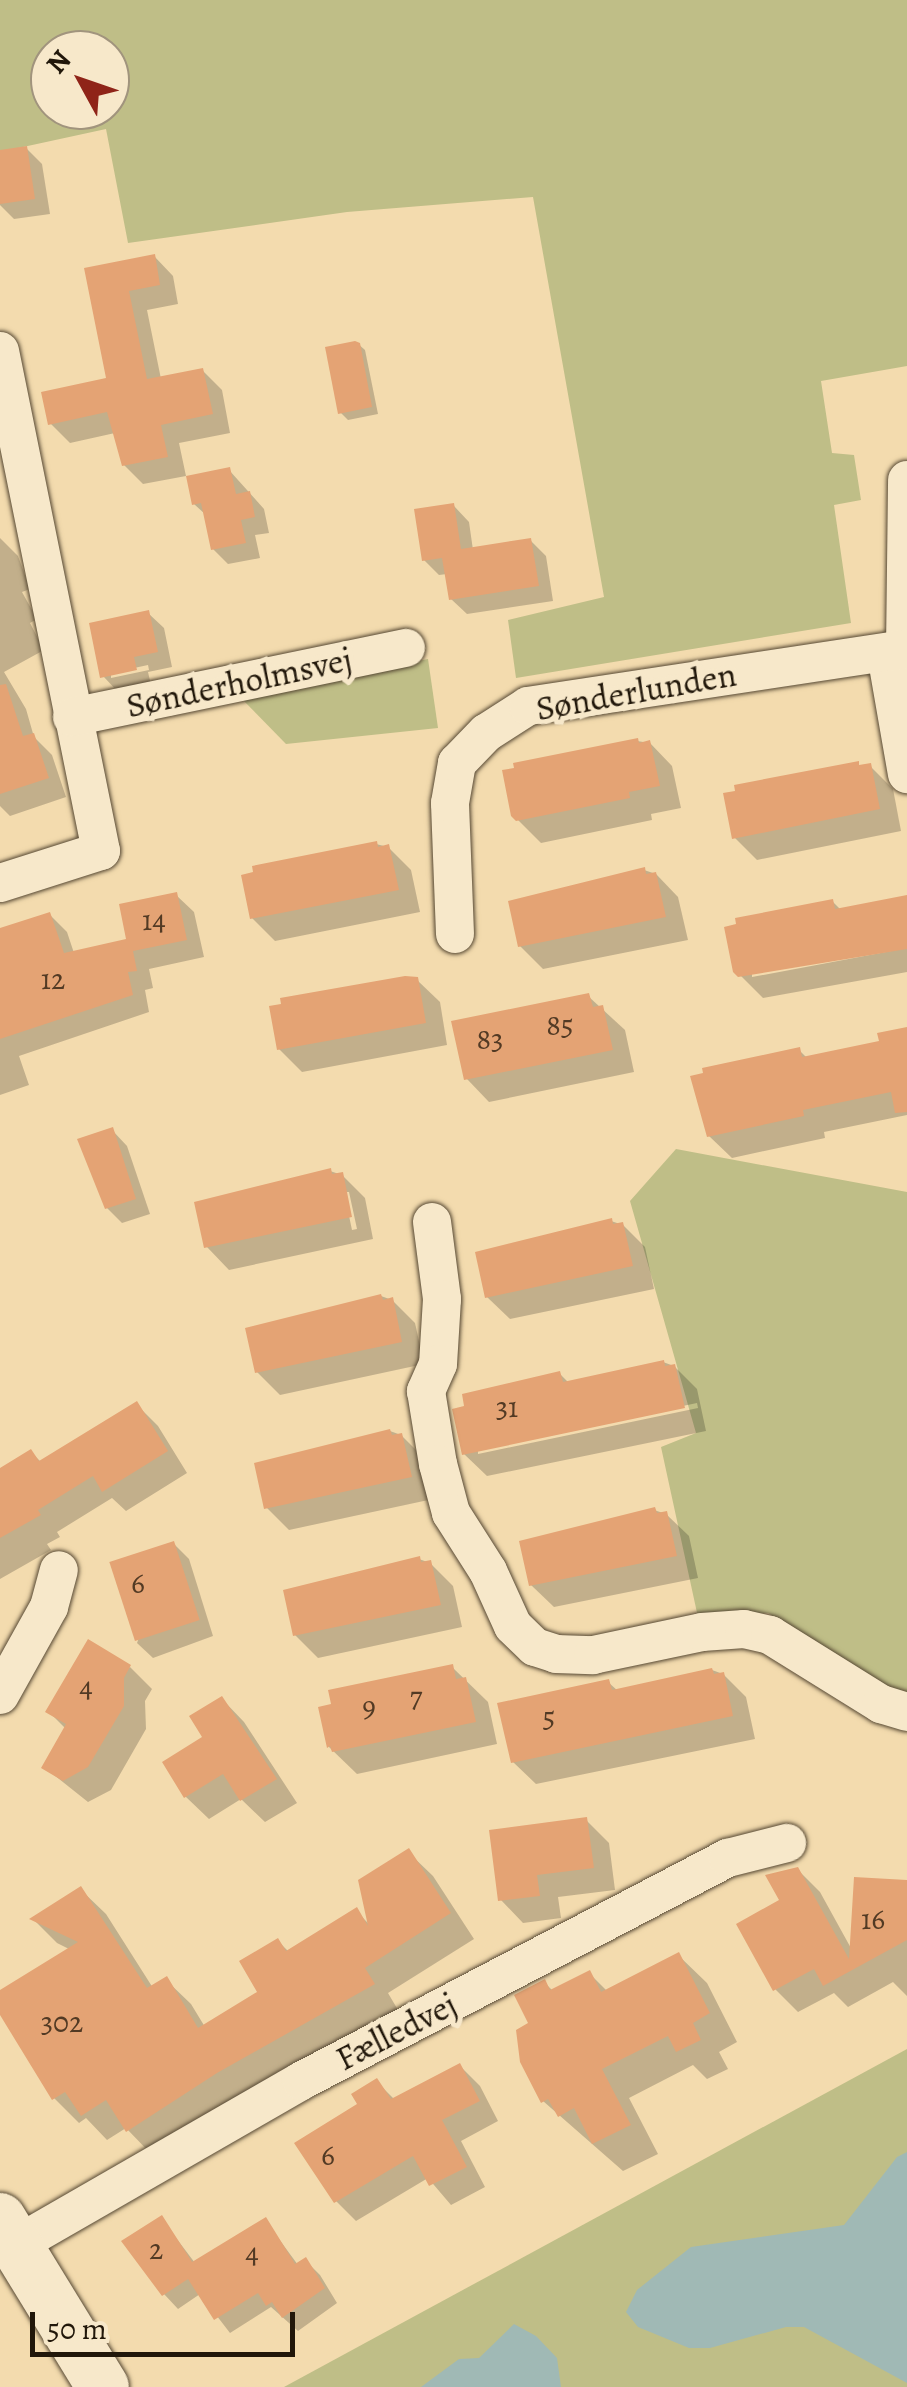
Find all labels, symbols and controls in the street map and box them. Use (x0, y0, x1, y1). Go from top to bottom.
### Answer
north arrow (30, 30, 130, 130)
text: N (37, 42, 80, 82)
street label: Sønderholmsvej (122, 638, 356, 726)
street label: Sønderlunden (533, 653, 739, 729)
house number: 14 (142, 902, 166, 938)
house number: 12 (41, 961, 65, 997)
house number: 85 (546, 1007, 574, 1043)
house number: 83 (476, 1021, 504, 1057)
house number: 31 (496, 1389, 518, 1425)
house number: 6 (131, 1565, 145, 1601)
house number: 4 (79, 1669, 93, 1705)
house number: 7 (410, 1679, 422, 1715)
house number: 9 (362, 1689, 376, 1725)
house number: 5 (543, 1699, 555, 1735)
house number: 16 (861, 1901, 885, 1937)
street label: Fælledvej (328, 1983, 464, 2079)
house number: 302 (41, 2004, 83, 2040)
house number: 6 (321, 2137, 335, 2173)
house number: 2 (149, 2231, 163, 2267)
house number: 4 (245, 2235, 259, 2271)
scale bar (35, 2292, 300, 2354)
text: 50 m (47, 2309, 107, 2349)

